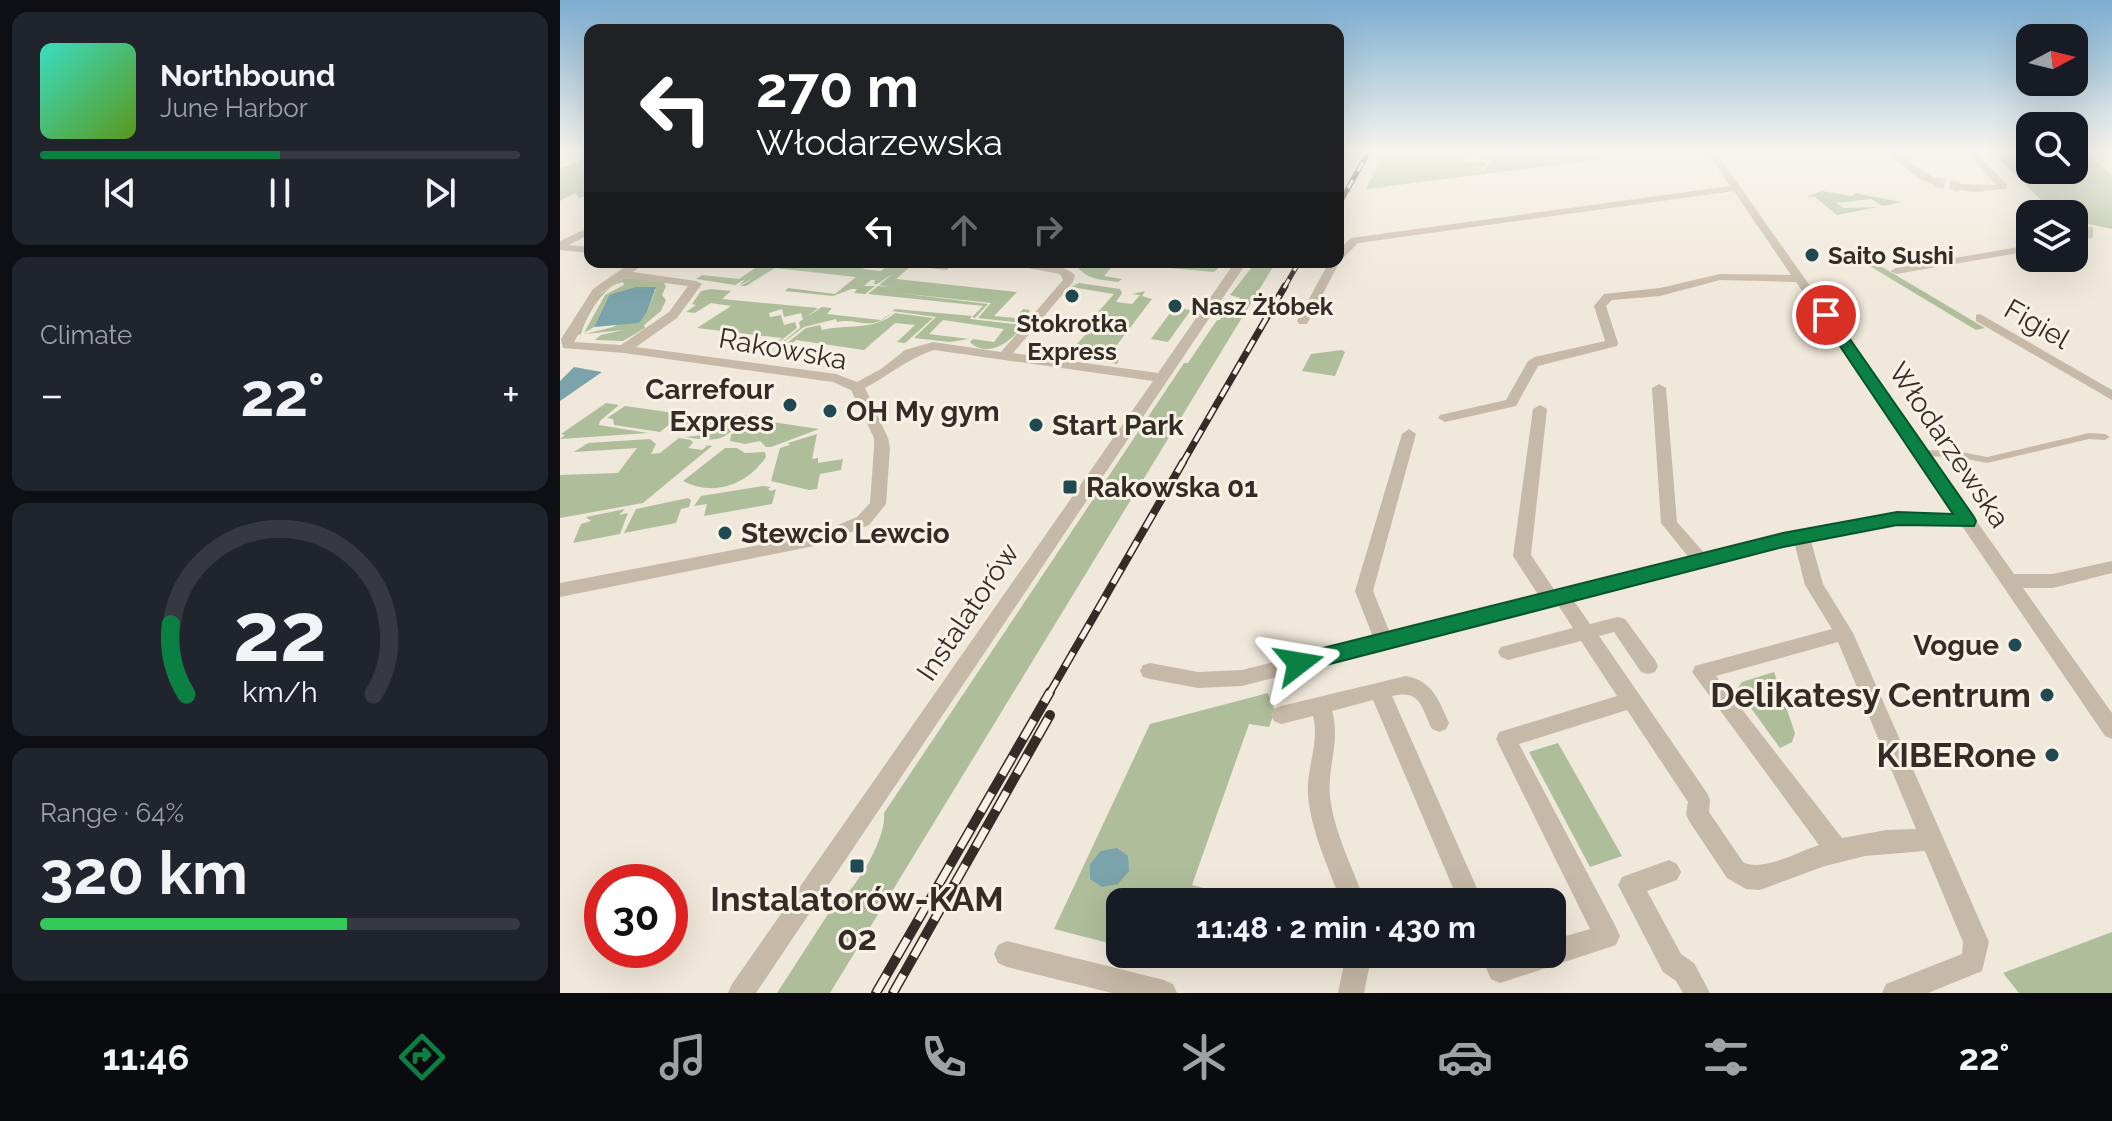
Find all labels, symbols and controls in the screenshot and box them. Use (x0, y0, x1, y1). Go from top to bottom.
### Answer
north arrow (2016, 24, 2088, 96)
map controls (2016, 24, 2088, 272)
text: 270 m (756, 54, 919, 120)
icon: left (624, 56, 728, 160)
text: Northbound (160, 58, 335, 93)
text: June Harbor (160, 93, 308, 123)
button: search (2016, 112, 2088, 184)
text: Włodarzewska (756, 121, 1003, 163)
icon: previous (98, 171, 142, 215)
icon: pause (258, 171, 302, 215)
icon: next (418, 171, 462, 215)
button: layers (2016, 200, 2088, 272)
icon: left (858, 208, 902, 252)
icon: ahead (942, 208, 986, 252)
icon: right (1026, 208, 1070, 252)
place label: Saito Sushi (1828, 241, 1954, 270)
marker: Saito Sushi (1803, 246, 1821, 264)
pin (1792, 281, 1860, 349)
marker: Stokrotka Express (1063, 287, 1081, 305)
place label: Nasz Żłobek (1191, 292, 1334, 321)
street label: Figiel (1998, 292, 2076, 356)
icon: arrive (1804, 293, 1848, 337)
marker: Nasz Żłobek (1166, 297, 1184, 315)
place label: Stokrotka Express (1016, 309, 1128, 366)
text: Climate (40, 320, 132, 350)
street label: Rakowska (716, 322, 850, 376)
street label: Włodarzewska (1882, 356, 2016, 534)
text: 22° (241, 360, 325, 430)
text: − (40, 369, 64, 420)
text: + (502, 369, 520, 420)
place label: Carrefour Express (645, 373, 774, 438)
place label: OH My gym (846, 395, 1000, 428)
marker: Carrefour Express (781, 396, 799, 414)
marker: OH My gym (821, 402, 839, 420)
place label: Start Park (1052, 409, 1184, 442)
marker: Start Park (1027, 416, 1045, 434)
place label: Rakowska 01 (1086, 471, 1258, 504)
marker: Rakowska 01 (1061, 478, 1079, 496)
place label: Stewcio Lewcio (741, 517, 950, 550)
marker: Stewcio Lewcio (716, 524, 734, 542)
street label: Instalatorów (910, 537, 1026, 687)
text: 22 (233, 583, 327, 680)
position arrow (1257, 621, 1341, 705)
place label: Vogue (1913, 629, 1999, 662)
marker: Vogue (2006, 636, 2024, 654)
text: km/h (242, 675, 318, 709)
place label: Delikatesy Centrum (1710, 675, 2031, 715)
marker: Delikatesy Centrum (2038, 686, 2056, 704)
place label: KIBERone (1876, 735, 2036, 775)
marker: KIBERone (2043, 746, 2061, 764)
text: Range · 64% (40, 798, 184, 828)
text: 320 km (40, 838, 248, 908)
marker: Instalatorów-KAM 02 (848, 857, 866, 875)
speed limit sign: 30 (584, 864, 688, 968)
place label: Instalatorów-KAM 02 (710, 879, 1004, 958)
text: 11:48 · 2 min · 430 m (1196, 910, 1476, 945)
icon: directions (394, 1029, 450, 1085)
icon: music (655, 1029, 711, 1085)
icon: phone (916, 1029, 972, 1085)
icon: climate (1176, 1029, 1232, 1085)
icon: car (1437, 1029, 1493, 1085)
icon: filters (1698, 1029, 1754, 1085)
text: 11:46 (102, 1036, 189, 1078)
text: 22° (1959, 1036, 2010, 1078)

